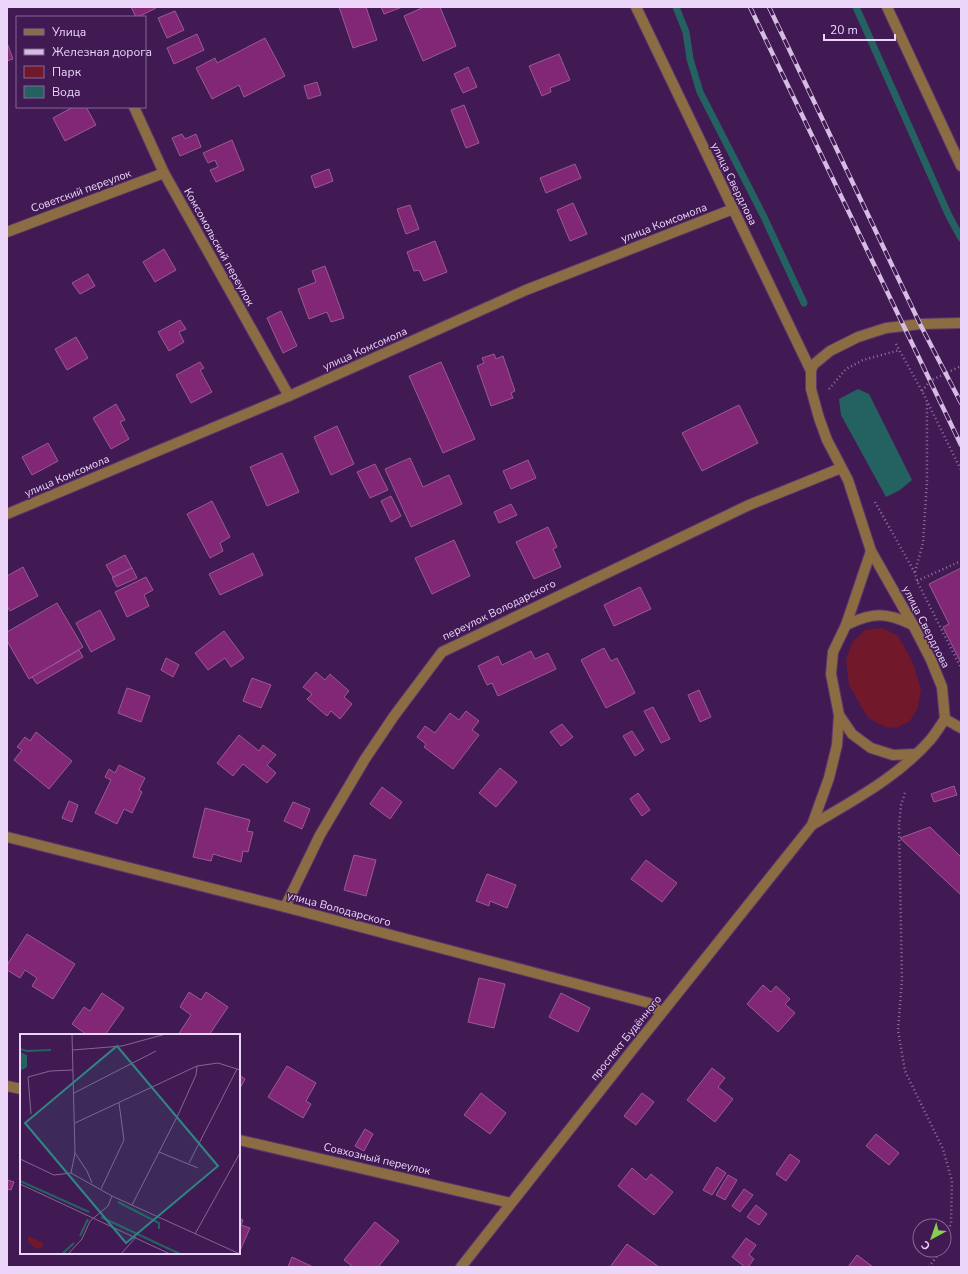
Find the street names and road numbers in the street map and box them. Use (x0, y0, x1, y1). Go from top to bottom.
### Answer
street label: улица Свердлова (707, 140, 761, 228)
street label: Советский переулок (29, 166, 133, 216)
street label: Комсомольский переулок (180, 185, 258, 309)
street label: улица Комсомола (619, 200, 709, 246)
street label: улица Комсомола (320, 324, 410, 374)
street label: улица Комсомола (22, 451, 112, 501)
street label: переулок Володарского (440, 576, 558, 644)
street label: улица Свердлова (899, 583, 953, 671)
street label: улица Володарского (285, 888, 393, 930)
street label: проспект Будённого (587, 992, 665, 1084)
street label: Совхозный переулок (322, 1139, 432, 1179)

